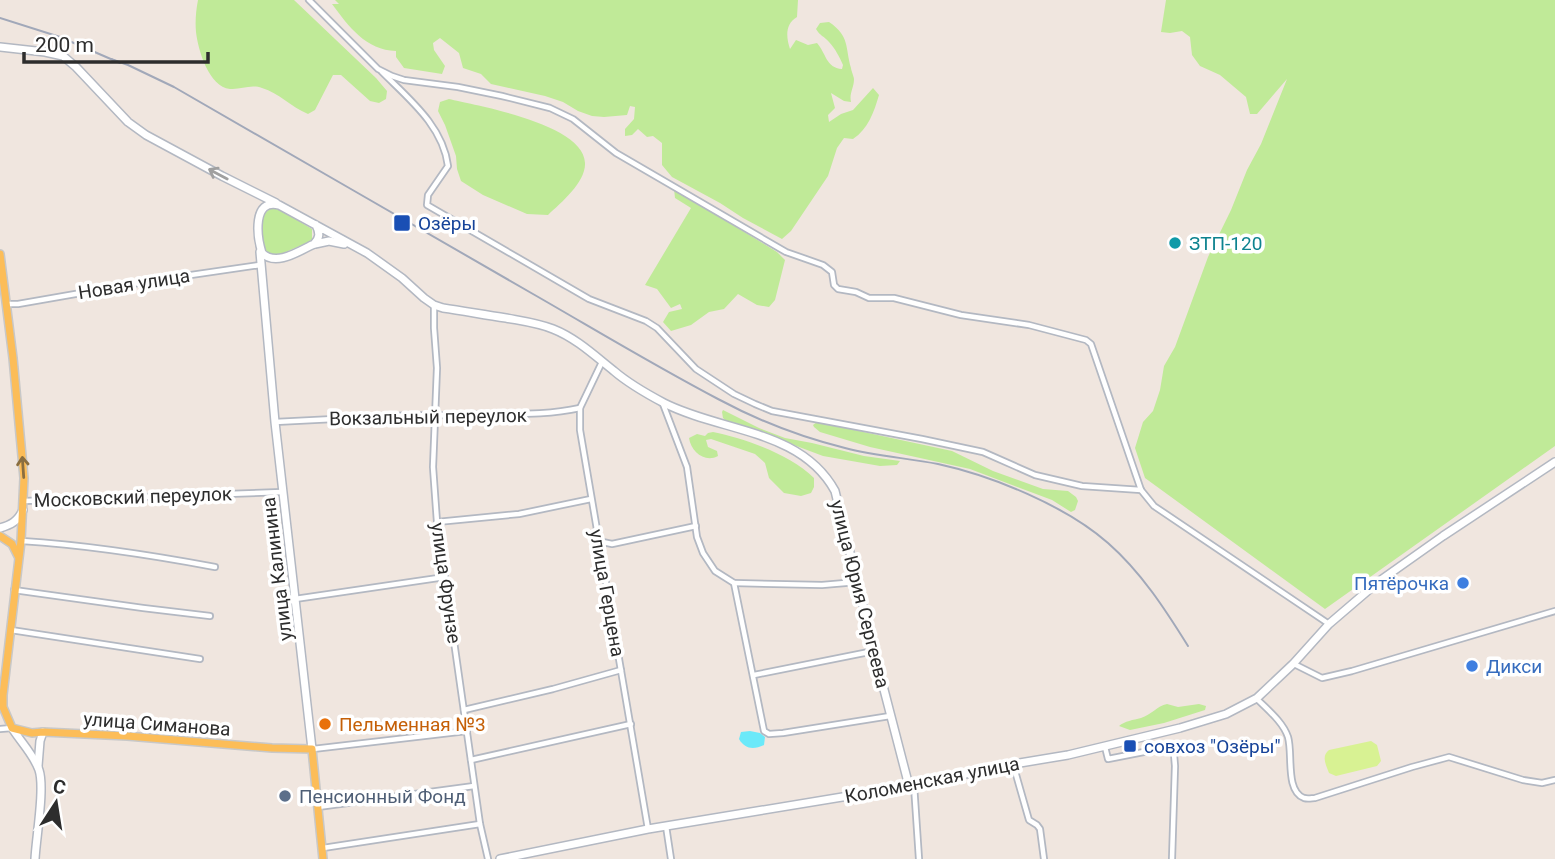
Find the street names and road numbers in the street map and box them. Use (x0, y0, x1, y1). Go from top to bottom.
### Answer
street label: Новая улица (76, 264, 192, 304)
street label: Вокзальный переулок (329, 404, 528, 430)
street label: Московский переулок (33, 482, 233, 512)
street label: улица Калинина (257, 496, 297, 642)
street label: улица Юрия Сергеева (826, 498, 894, 690)
street label: улица Фрунзе (426, 521, 466, 645)
street label: улица Герцена (584, 527, 630, 659)
street label: улица Симанова (83, 707, 231, 741)
street label: Коломенская улица (843, 752, 1021, 808)

